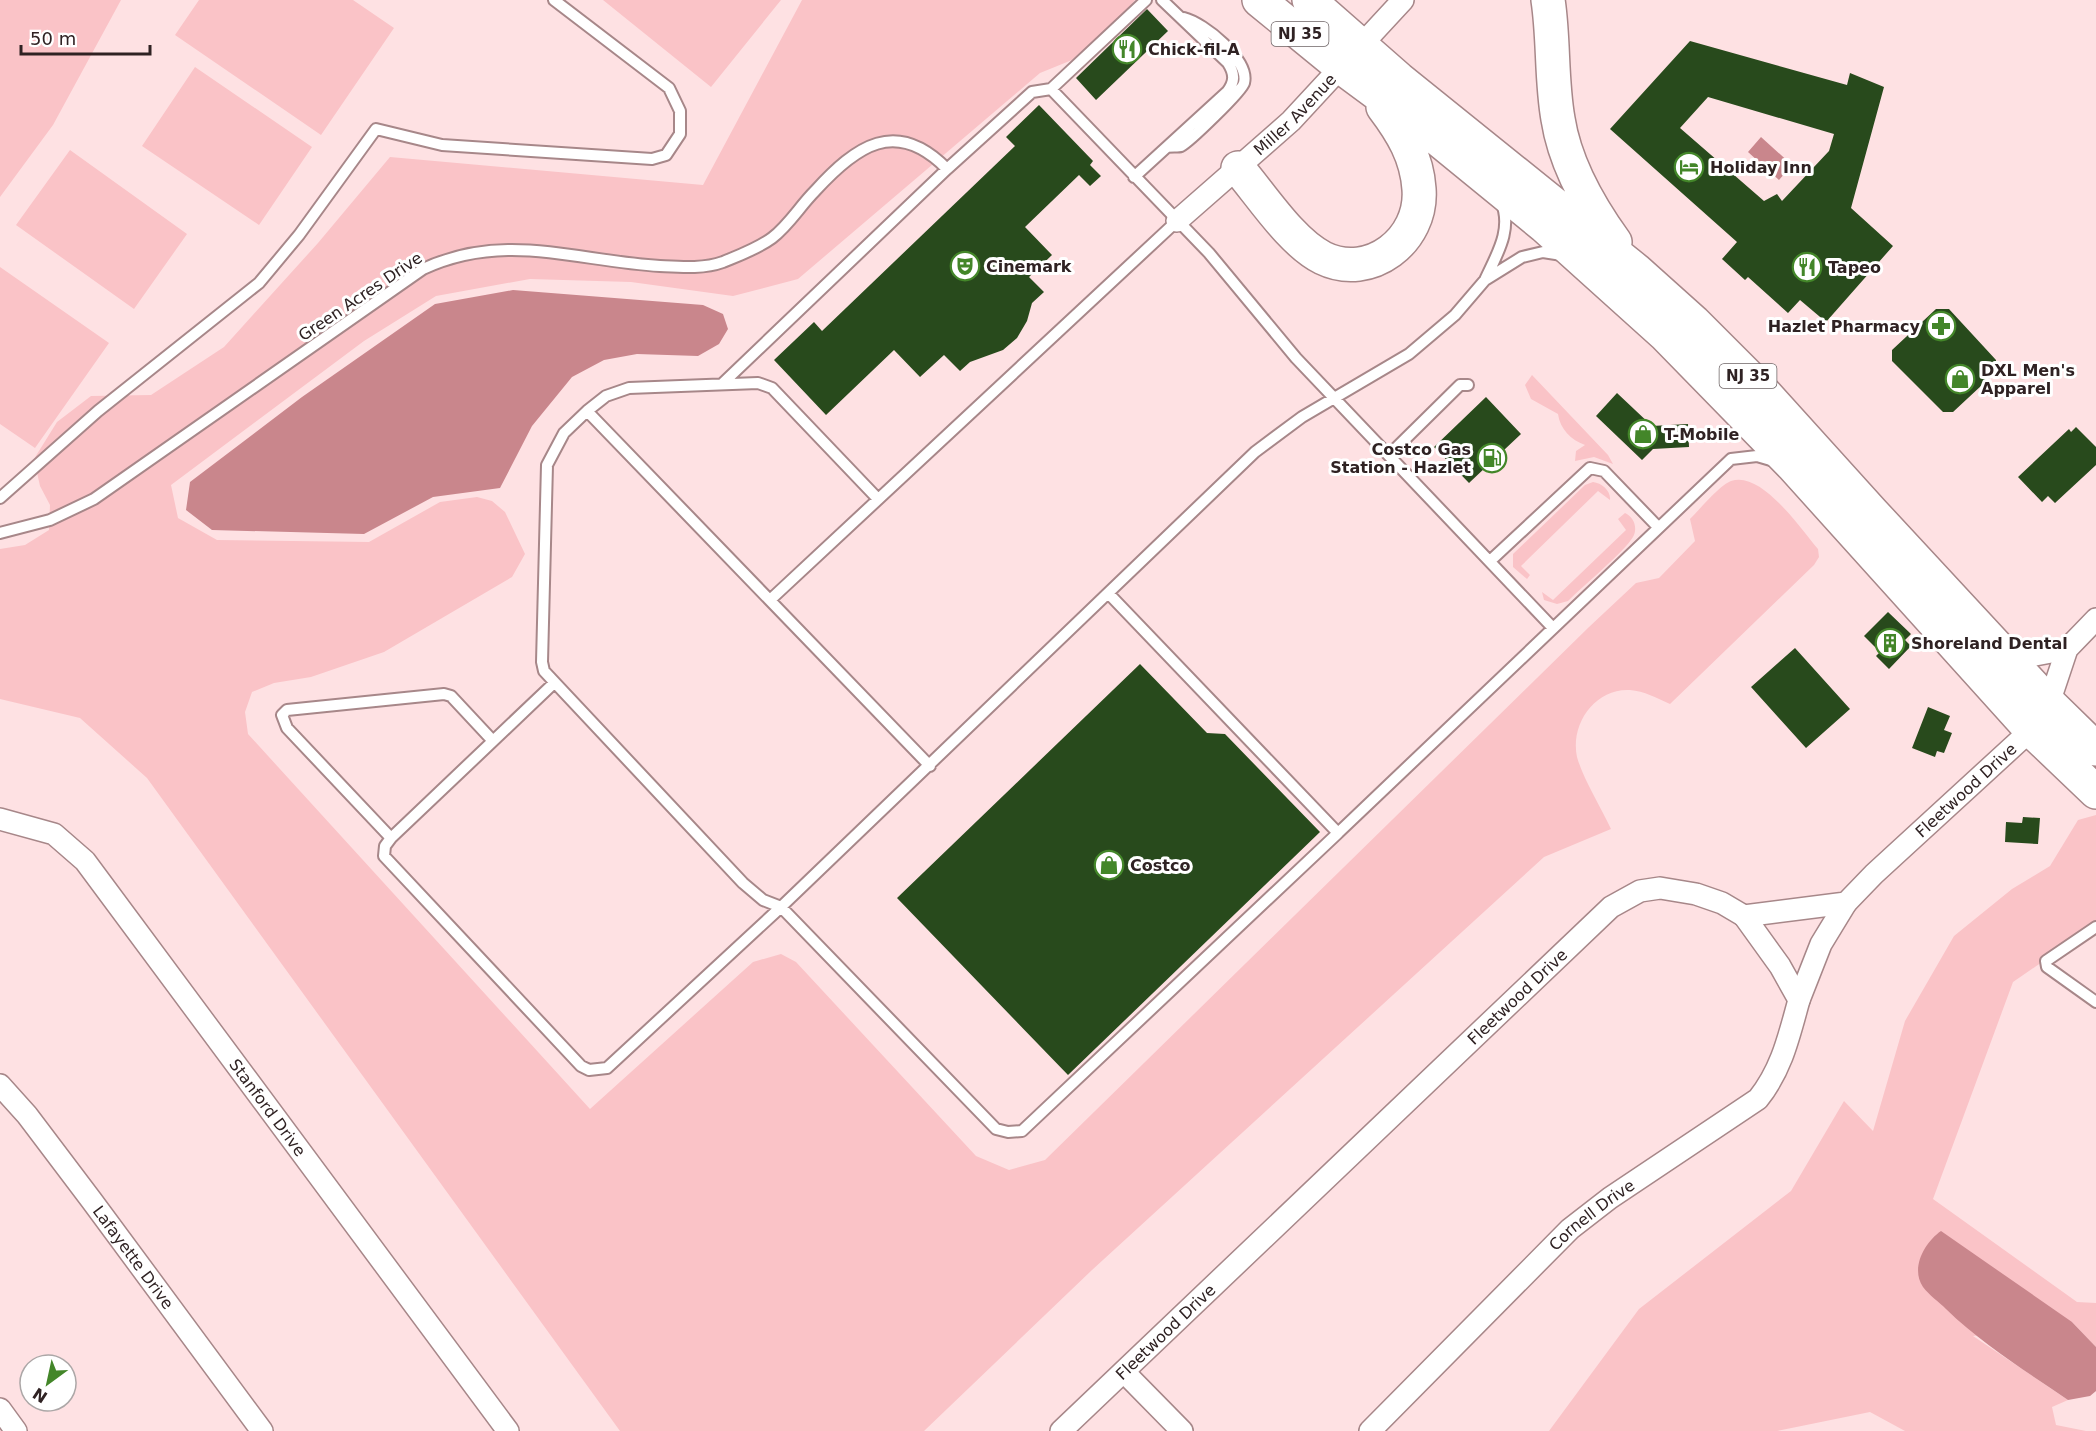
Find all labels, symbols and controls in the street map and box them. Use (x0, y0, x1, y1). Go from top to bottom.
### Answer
scale bar (21, 18, 150, 56)
road number: NJ 35 (1272, 22, 1328, 46)
text: 50 m (30, 28, 76, 49)
restaurant icon: Chick-fil-A (1111, 33, 1143, 65)
place label: Chick-fil-A (1148, 40, 1240, 59)
street label: Miller Avenue (1250, 70, 1340, 159)
hotel icon: Holiday Inn (1673, 151, 1705, 183)
place label: Holiday Inn (1710, 158, 1812, 177)
street label: Green Acres Drive (295, 248, 426, 345)
theatre icon: Cinemark (949, 250, 981, 282)
restaurant icon: Tapeo (1791, 251, 1823, 283)
place label: Cinemark (986, 257, 1072, 276)
place label: Tapeo (1828, 258, 1881, 277)
pharmacy icon: Hazlet Pharmacy (1925, 310, 1957, 342)
place label: Hazlet Pharmacy (1768, 317, 1921, 336)
place label: DXL Men's Apparel (1981, 361, 2075, 398)
shop icon: DXL Men's Apparel (1944, 363, 1976, 395)
road number: NJ 35 (1720, 364, 1776, 388)
shop icon: T-Mobile (1627, 418, 1659, 450)
place label: T-Mobile (1664, 425, 1740, 444)
place label: Costco Gas Station - Hazlet (1330, 440, 1471, 477)
fuel station icon: Costco Gas Station - Hazlet (1476, 442, 1508, 474)
building icon: Shoreland Dental (1874, 627, 1906, 659)
place label: Shoreland Dental (1911, 634, 2068, 653)
street label: Fleetwood Drive (1912, 739, 2020, 841)
shop icon: Costco (1093, 849, 1125, 881)
place label: Costco (1130, 856, 1190, 875)
street label: Fleetwood Drive (1464, 945, 1571, 1049)
street label: Stanford Drive (225, 1055, 310, 1160)
street label: Cornell Drive (1545, 1175, 1638, 1255)
street label: Lafayette Drive (89, 1202, 178, 1313)
street label: Fleetwood Drive (1112, 1280, 1219, 1384)
north arrow (18, 1353, 78, 1413)
text: N (29, 1384, 51, 1407)

